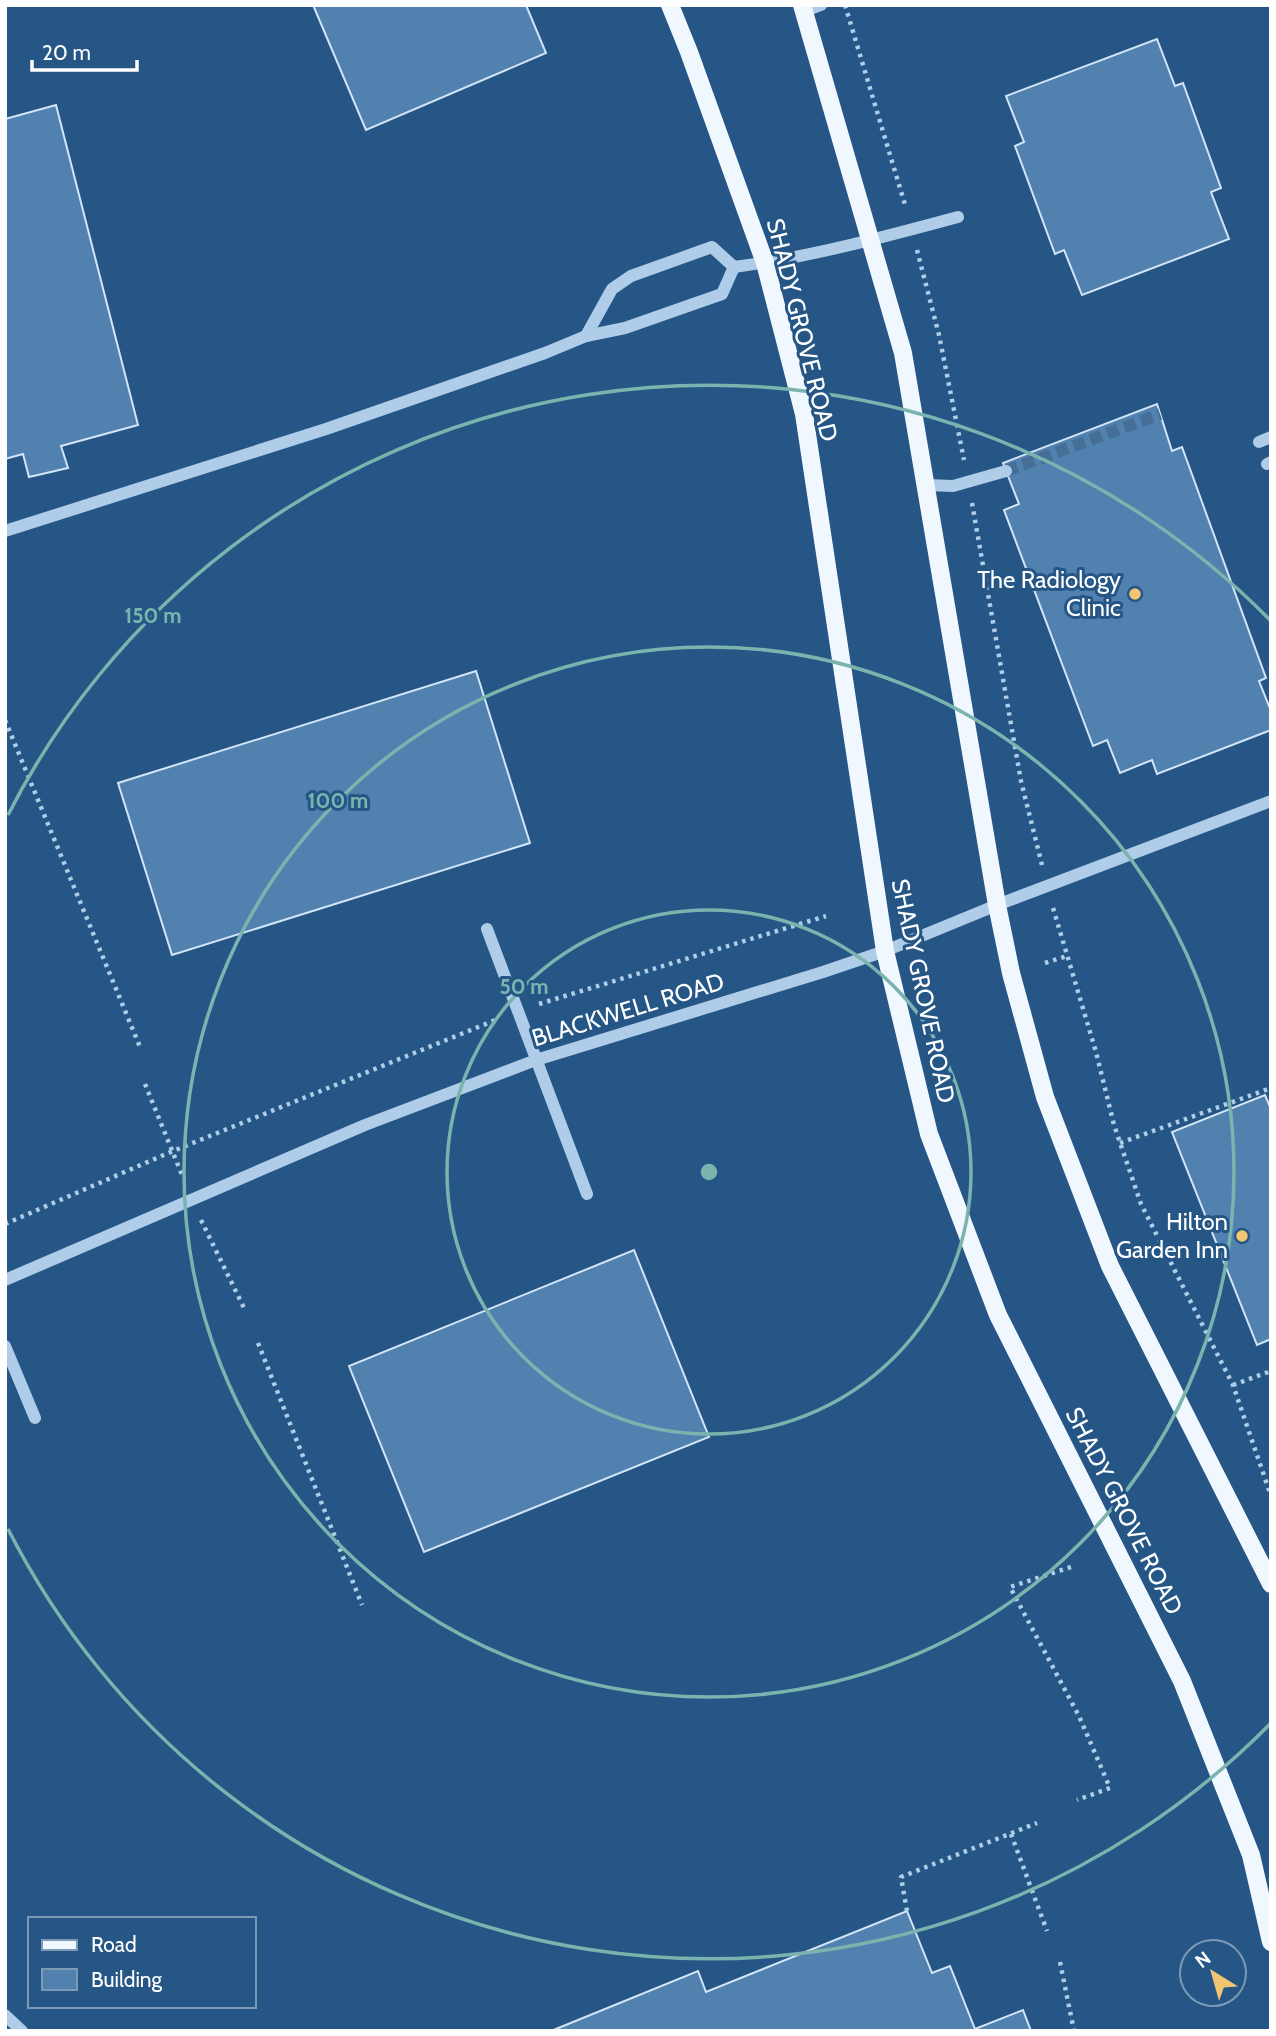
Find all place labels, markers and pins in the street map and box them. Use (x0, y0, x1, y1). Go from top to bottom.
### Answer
place label: The Radiology Clinic (977, 565, 1121, 622)
marker: The Radiology Clinic (1127, 586, 1143, 602)
centre of rings (697, 1160, 721, 1184)
place label: Hilton Garden Inn (1116, 1207, 1228, 1264)
marker: Hilton Garden Inn (1234, 1228, 1250, 1244)

